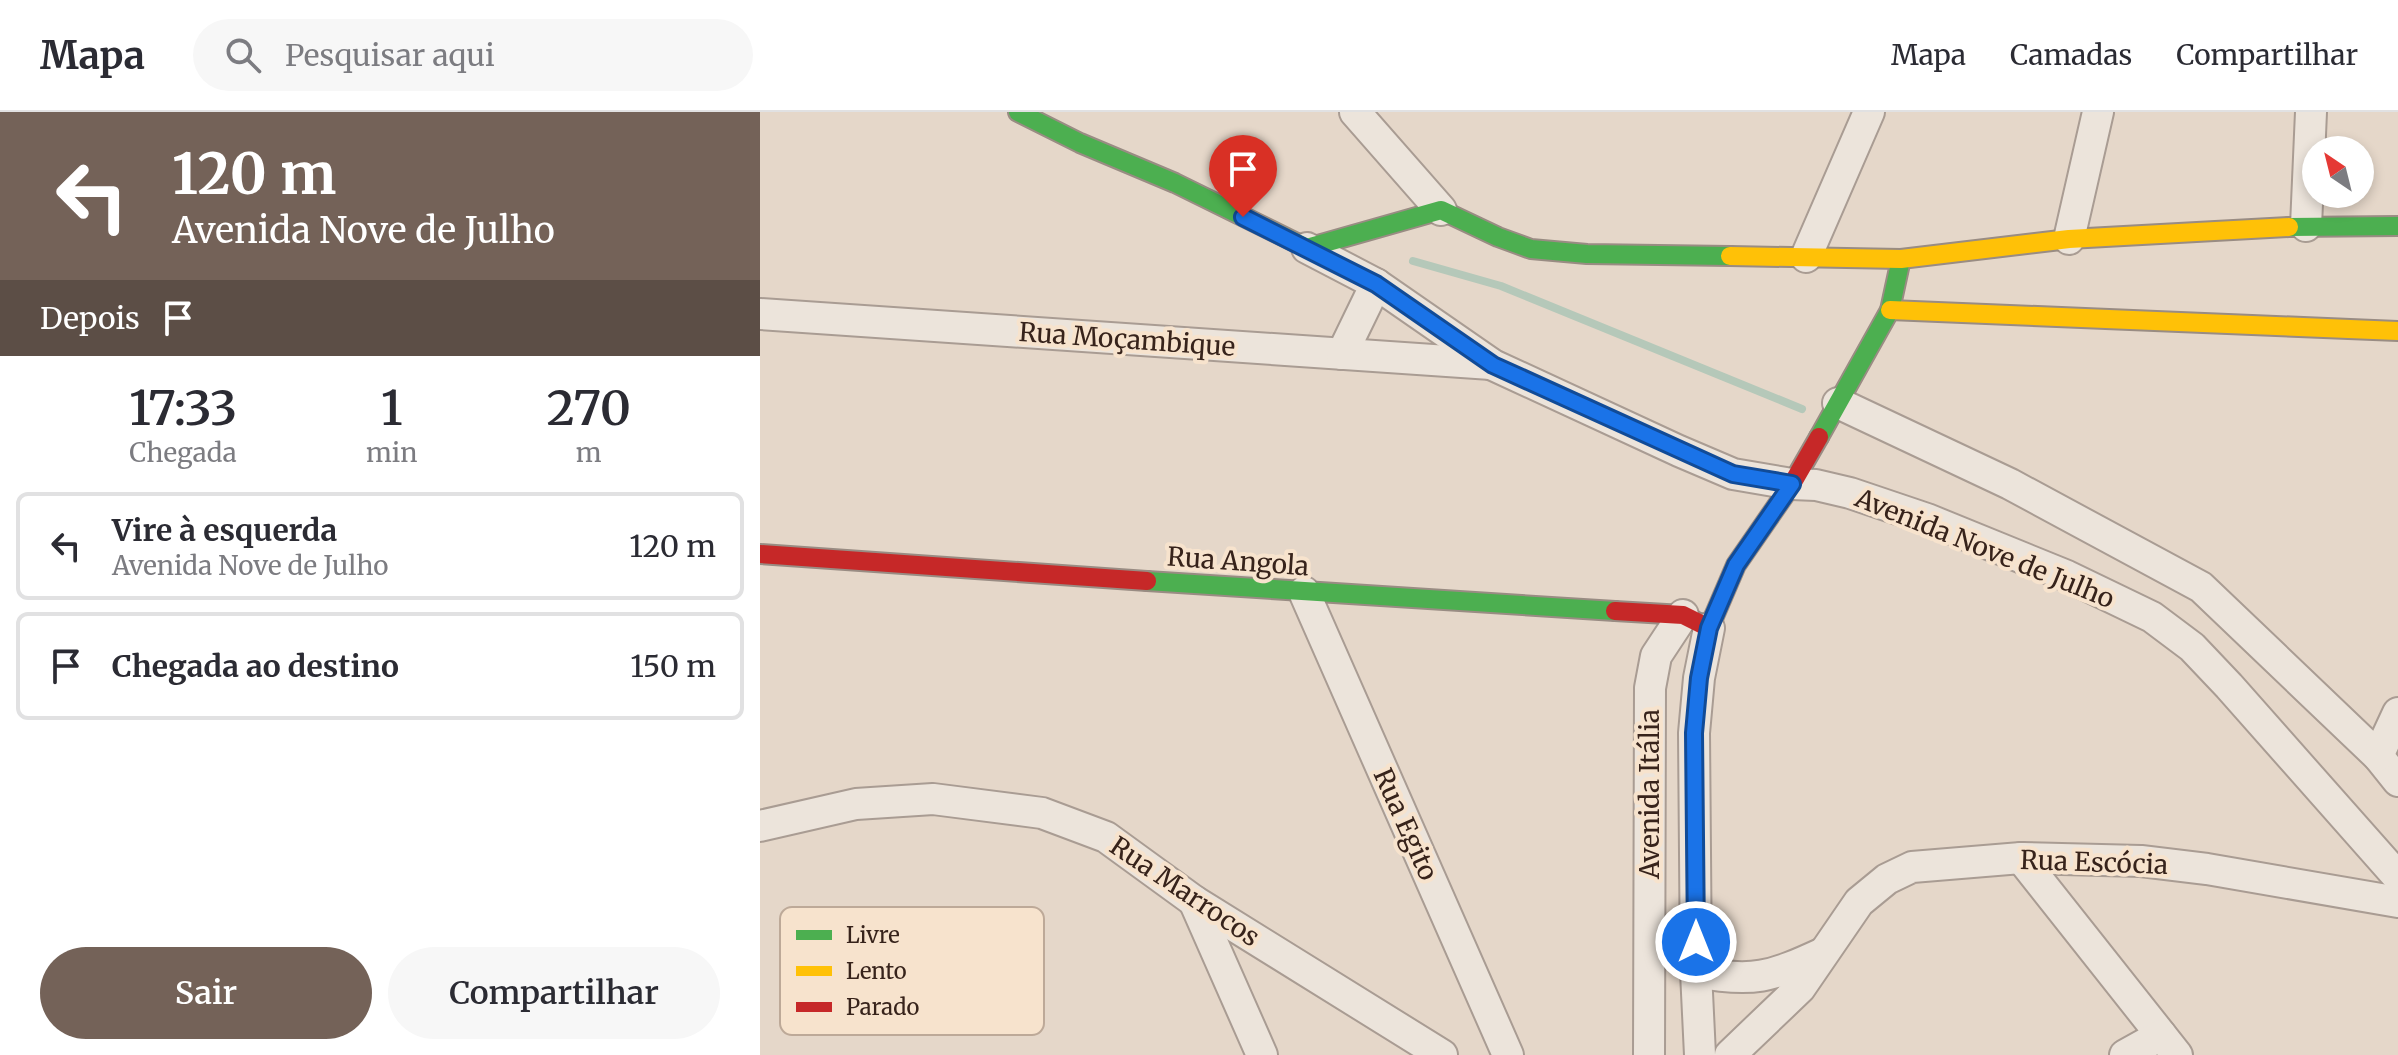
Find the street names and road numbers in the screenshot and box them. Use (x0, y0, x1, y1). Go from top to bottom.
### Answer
street label: Rua Moçambique (1018, 315, 1236, 363)
street label: Avenida Nove de Julho (1850, 481, 2119, 615)
street label: Rua Angola (1166, 540, 1310, 582)
street label: Avenida Itália (1633, 709, 1666, 880)
street label: Rua Egito (1367, 763, 1445, 885)
street label: Rua Marrocos (1104, 829, 1266, 953)
street label: Rua Escócia (2019, 843, 2169, 881)

